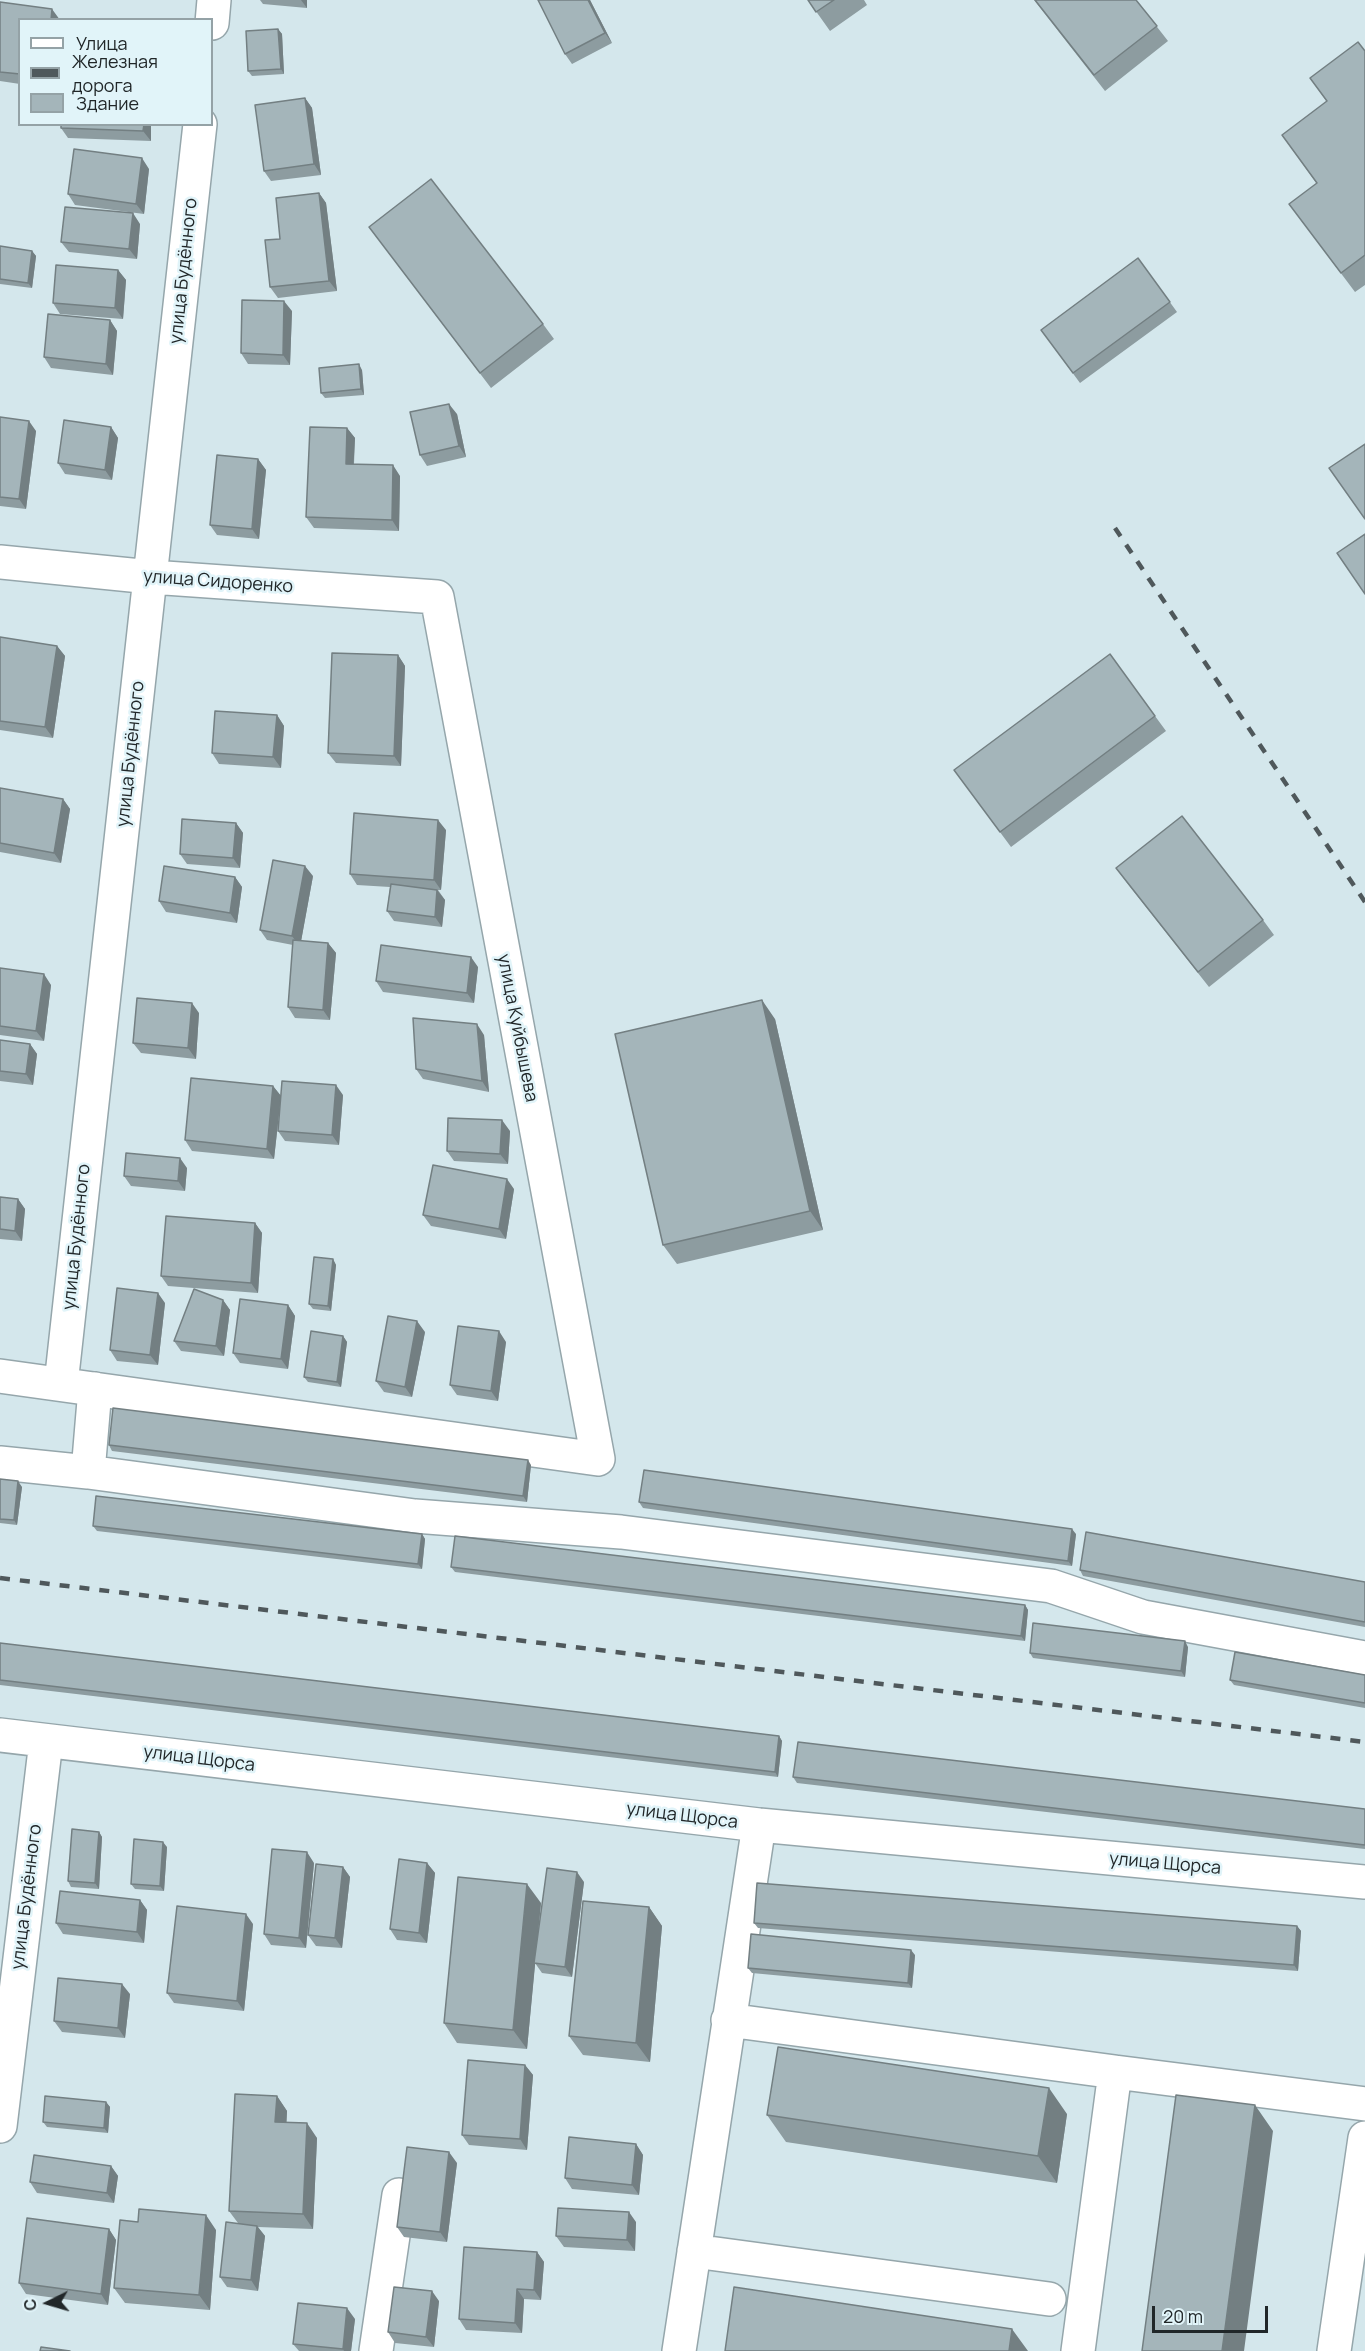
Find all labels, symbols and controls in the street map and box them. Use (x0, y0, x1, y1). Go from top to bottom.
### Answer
legend (18, 18, 213, 126)
text: Улица (76, 31, 128, 55)
text: Железная дорога (72, 49, 158, 97)
text: Здание (76, 91, 139, 115)
street label: улица Будённого (166, 197, 202, 345)
street label: улица Сидоренко (142, 566, 294, 598)
street label: улица Будённого (113, 680, 149, 828)
street label: улица Куйбышева (492, 952, 542, 1104)
street label: улица Будённого (59, 1163, 95, 1311)
street label: улица Щорса (142, 1741, 256, 1777)
street label: улица Щорса (625, 1798, 739, 1834)
street label: улица Будённого (7, 1823, 47, 1971)
street label: улица Щорса (1108, 1848, 1222, 1880)
north arrow (18, 2273, 78, 2333)
scale bar (1155, 2294, 1270, 2332)
text: С (19, 2298, 42, 2311)
text: 20 m (1163, 2304, 1203, 2328)

